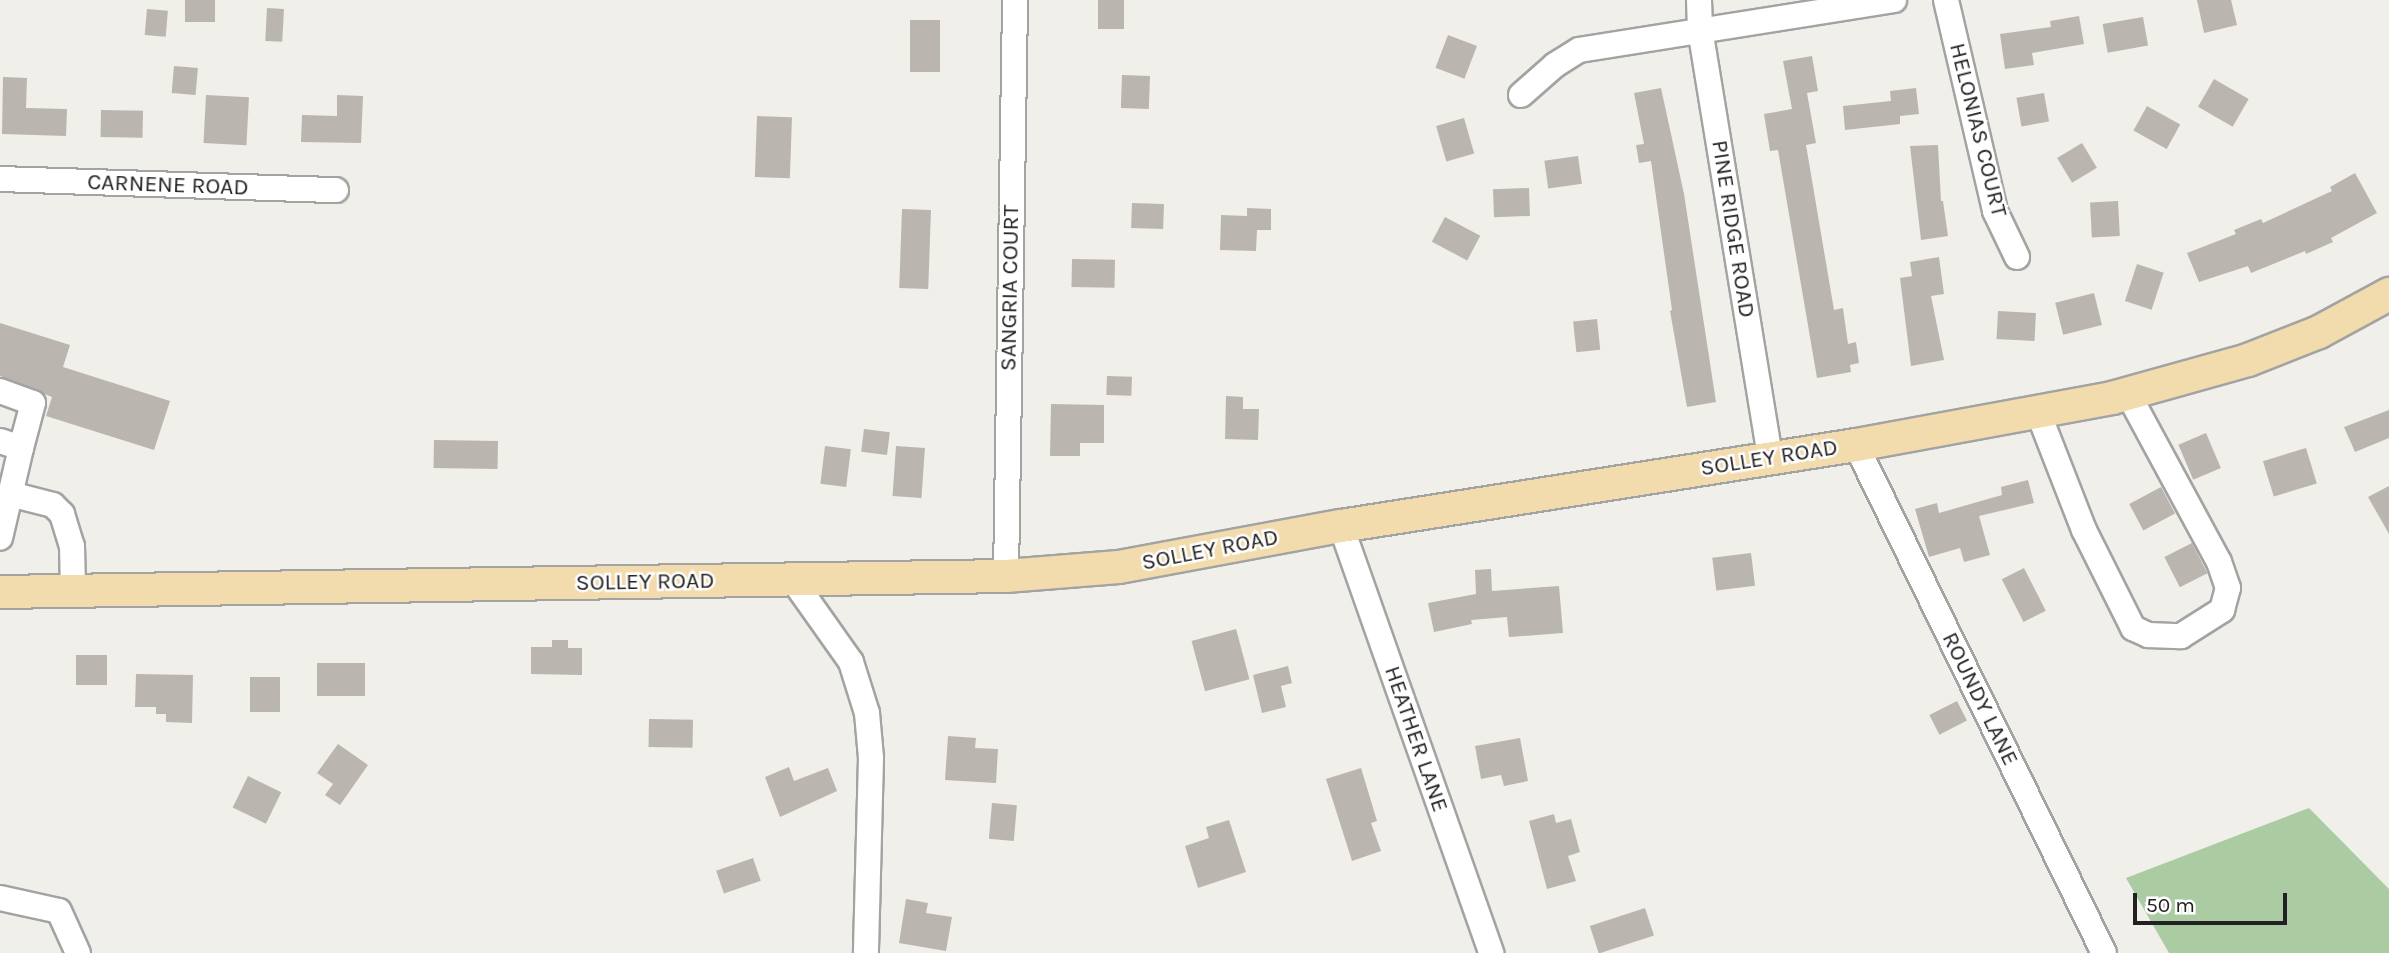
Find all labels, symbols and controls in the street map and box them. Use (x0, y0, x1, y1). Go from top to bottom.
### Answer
street label: HELONIAS COURT (1943, 40, 2013, 220)
street label: PINE RIDGE ROAD (1705, 138, 1761, 320)
street label: CARNENE ROAD (87, 168, 249, 202)
street label: SANGRIA COURT (995, 205, 1025, 371)
street label: SOLLEY ROAD (1698, 434, 1840, 482)
street label: SOLLEY ROAD (1139, 523, 1281, 577)
street label: SOLLEY ROAD (575, 567, 715, 597)
street label: ROUNDY LANE (1936, 628, 2024, 770)
street label: HEATHER LANE (1378, 662, 1454, 816)
scale bar (2137, 880, 2291, 924)
text: 50 m (2146, 893, 2195, 917)

